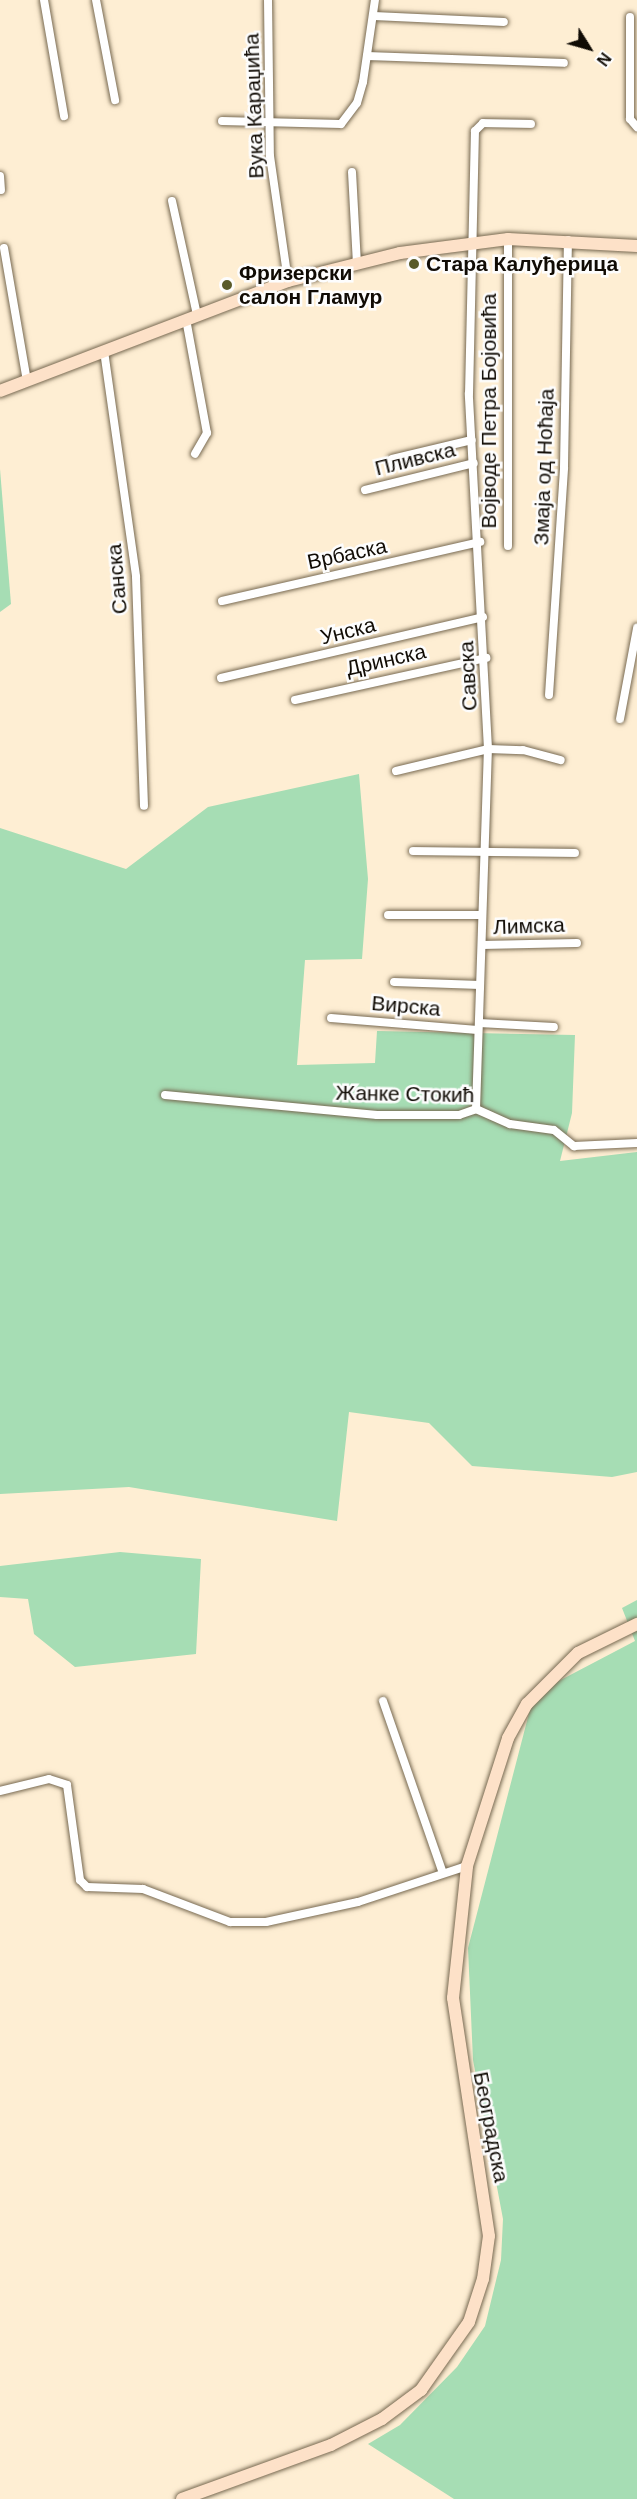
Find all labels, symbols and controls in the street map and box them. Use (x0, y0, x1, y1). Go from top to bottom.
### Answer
north arrow (559, 18, 619, 78)
street label: Вука Караџића (239, 33, 269, 179)
text: N (594, 49, 614, 69)
place label: Стара Калуђерица (426, 251, 618, 277)
marker: Стара Калуђерица (407, 257, 421, 271)
place label: Фризерски салон Гламур (239, 260, 382, 310)
marker: Фризерски салон Гламур (220, 278, 234, 292)
street label: Војводе Петра Бојовића (476, 293, 502, 529)
street label: Змаја од Ноћаја (529, 388, 559, 546)
street label: Пливска (372, 437, 458, 481)
street label: Врбаска (305, 533, 389, 575)
street label: Санска (101, 543, 133, 615)
street label: Унска (318, 612, 378, 650)
street label: Дринска (344, 639, 428, 681)
street label: Савска (454, 640, 482, 712)
street label: Лимска (493, 912, 565, 940)
street label: Вирска (370, 990, 442, 1022)
street label: Жанке Стокић (335, 1080, 475, 1108)
street label: Београдска (468, 2070, 514, 2184)

